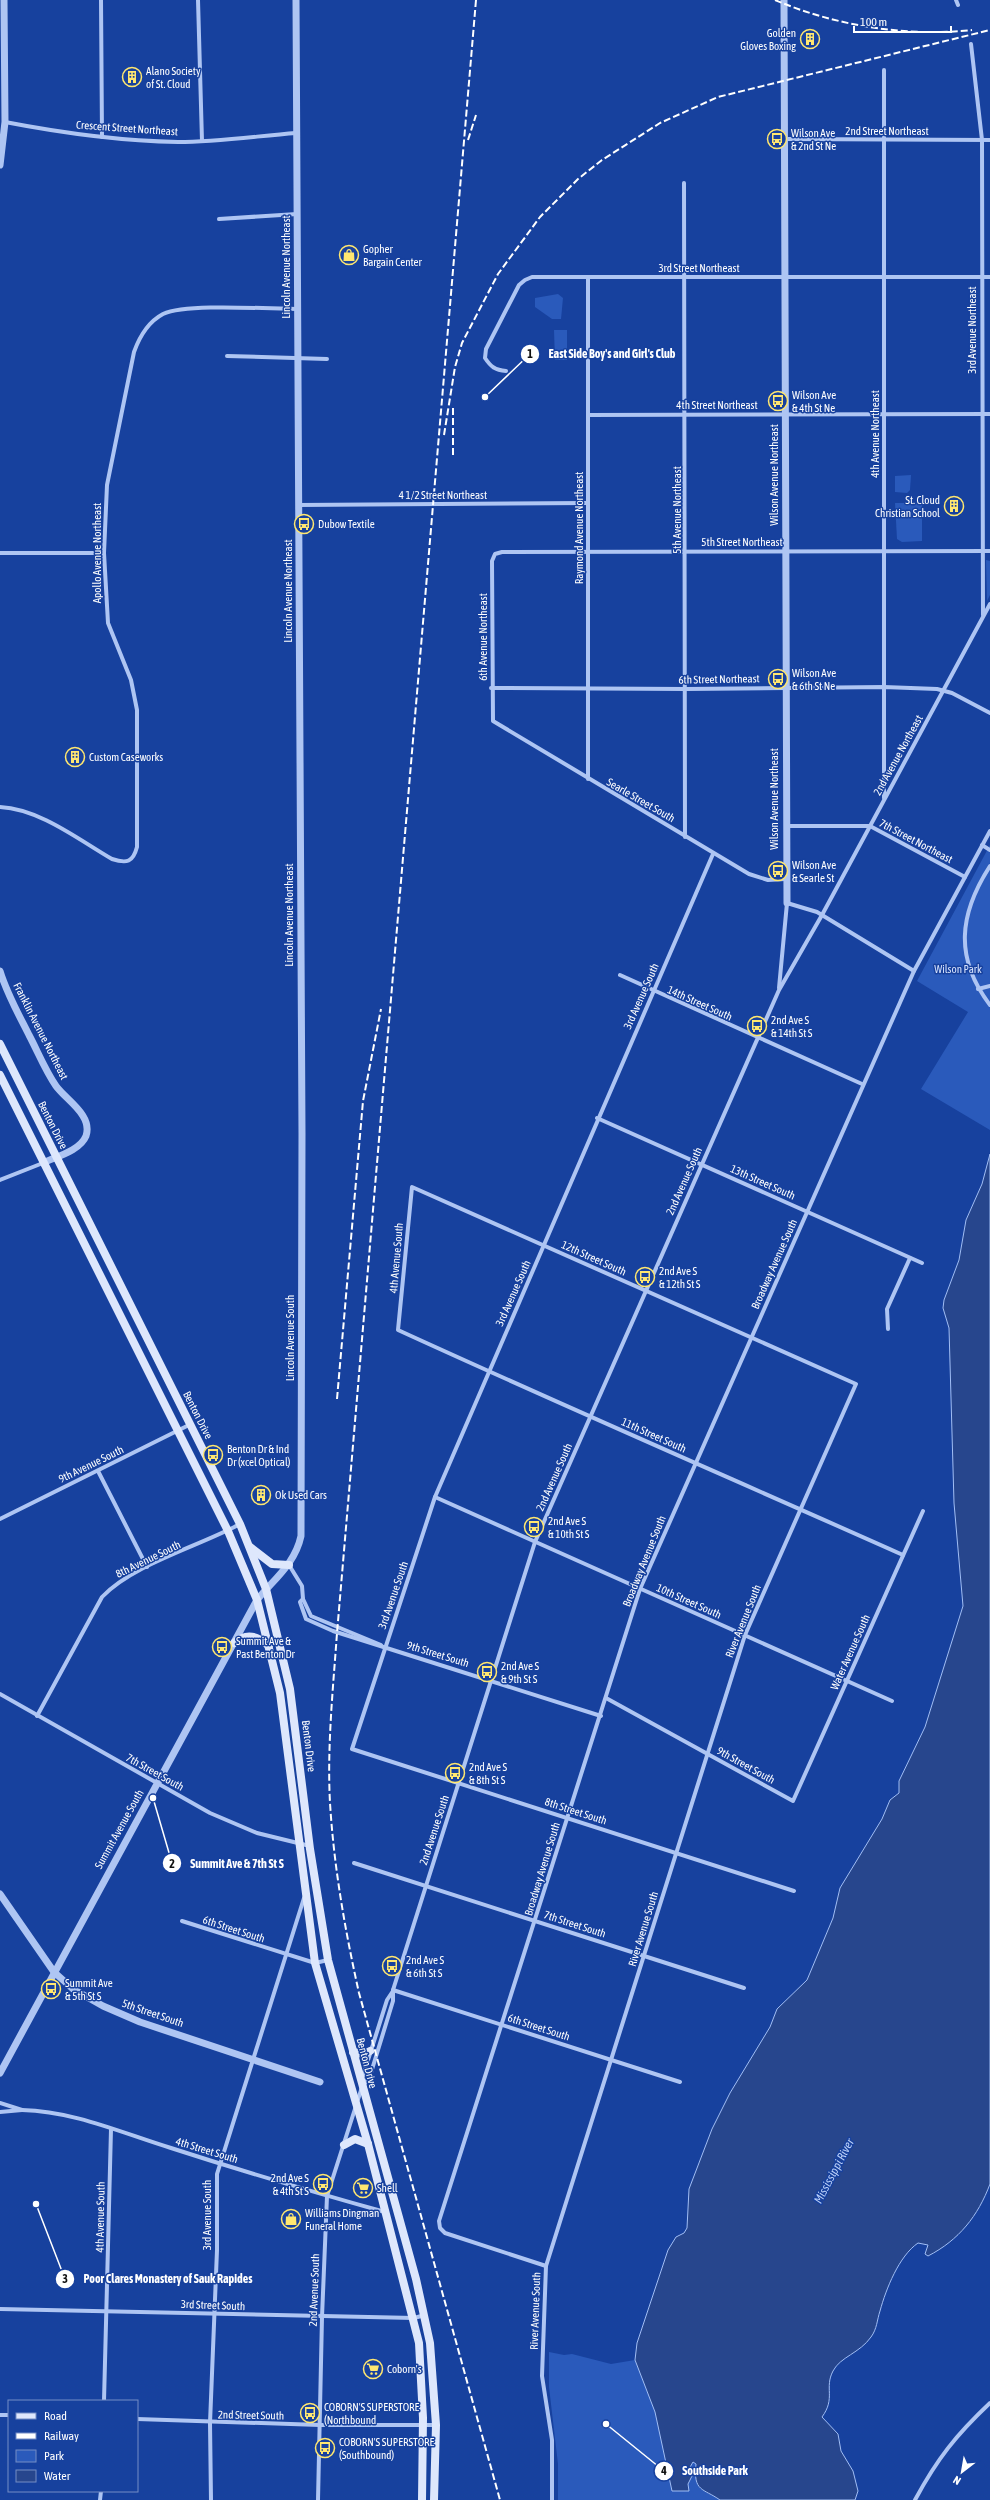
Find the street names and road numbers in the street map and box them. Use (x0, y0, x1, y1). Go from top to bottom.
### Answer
street label: Crescent Street Northeast (76, 118, 178, 138)
street label: 2nd Street Northeast (845, 125, 929, 137)
street label: Lincoln Avenue Northeast (280, 215, 292, 319)
street label: 3rd Street Northeast (658, 262, 740, 274)
street label: 3rd Avenue Northeast (966, 286, 978, 374)
street label: 4th Avenue Northeast (869, 390, 881, 478)
street label: 4th Street Northeast (676, 399, 758, 411)
street label: Wilson Avenue Northeast (768, 424, 780, 526)
street label: 5th Avenue Northeast (671, 466, 683, 554)
street label: Raymond Avenue Northeast (573, 472, 585, 584)
street label: 4 1/2 Street Northeast (399, 489, 487, 501)
street label: Apollo Avenue Northeast (91, 503, 103, 603)
street label: 5th Street Northeast (701, 536, 783, 548)
street label: Lincoln Avenue Northeast (282, 539, 294, 643)
street label: 6th Avenue Northeast (477, 593, 489, 681)
street label: 6th Street Northeast (678, 672, 760, 686)
street label: 2nd Avenue Northeast (871, 713, 925, 797)
street label: Wilson Avenue Northeast (768, 748, 780, 850)
street label: Searle Street South (605, 776, 677, 824)
street label: 7th Street Northeast (877, 817, 955, 865)
street label: Lincoln Avenue Northeast (283, 863, 295, 967)
street label: 3rd Avenue South (621, 961, 661, 1031)
street label: Franklin Avenue Northeast (11, 981, 71, 1081)
street label: 14th Street South (666, 983, 734, 1023)
street label: Benton Drive (36, 1099, 70, 1151)
street label: 2nd Avenue South (664, 1145, 704, 1217)
street label: 13th Street South (729, 1162, 797, 1202)
street label: Broadway Avenue South (749, 1217, 799, 1311)
street label: 4th Avenue South (387, 1222, 405, 1294)
street label: 12th Street South (560, 1238, 628, 1278)
street label: 3rd Avenue South (493, 1258, 533, 1328)
street label: Lincoln Avenue South (284, 1295, 296, 1381)
street label: Benton Drive (181, 1389, 215, 1441)
street label: 11th Street South (620, 1415, 688, 1455)
street label: 2nd Avenue South (534, 1441, 574, 1513)
street label: 9th Avenue South (57, 1443, 125, 1485)
street label: Broadway Avenue South (620, 1514, 668, 1608)
street label: 8th Avenue South (114, 1538, 182, 1580)
street label: 3rd Avenue South (376, 1560, 410, 1630)
street label: 10th Street South (655, 1581, 723, 1621)
street label: River Avenue South (723, 1583, 763, 1659)
street label: Water Avenue South (828, 1613, 872, 1691)
street label: 9th Street South (405, 1639, 471, 1669)
street label: Benton Drive (300, 1719, 318, 1773)
street label: 9th Street South (715, 1744, 777, 1786)
street label: 7th Street South (124, 1751, 186, 1793)
street label: Summit Avenue South (92, 1787, 146, 1871)
street label: 2nd Avenue South (417, 1794, 451, 1866)
street label: 8th Street South (544, 1795, 608, 1827)
street label: Broadway Avenue South (522, 1821, 562, 1917)
street label: River Avenue South (626, 1890, 660, 1968)
street label: 7th Street South (543, 1908, 607, 1940)
street label: 6th Street South (202, 1913, 266, 1945)
street label: 5th Street South (121, 1997, 185, 2029)
street label: 6th Street South (507, 2011, 571, 2043)
street label: Benton Drive (354, 2036, 380, 2090)
street label: 4th Street South (174, 2135, 240, 2165)
street label: 3rd Avenue South (201, 2180, 213, 2250)
street label: 4th Avenue South (93, 2182, 107, 2252)
street label: 2nd Avenue South (307, 2253, 321, 2327)
street label: River Avenue South (528, 2272, 542, 2350)
street label: 3rd Street South (181, 2298, 245, 2312)
street label: 2nd Street South (218, 2408, 284, 2422)

